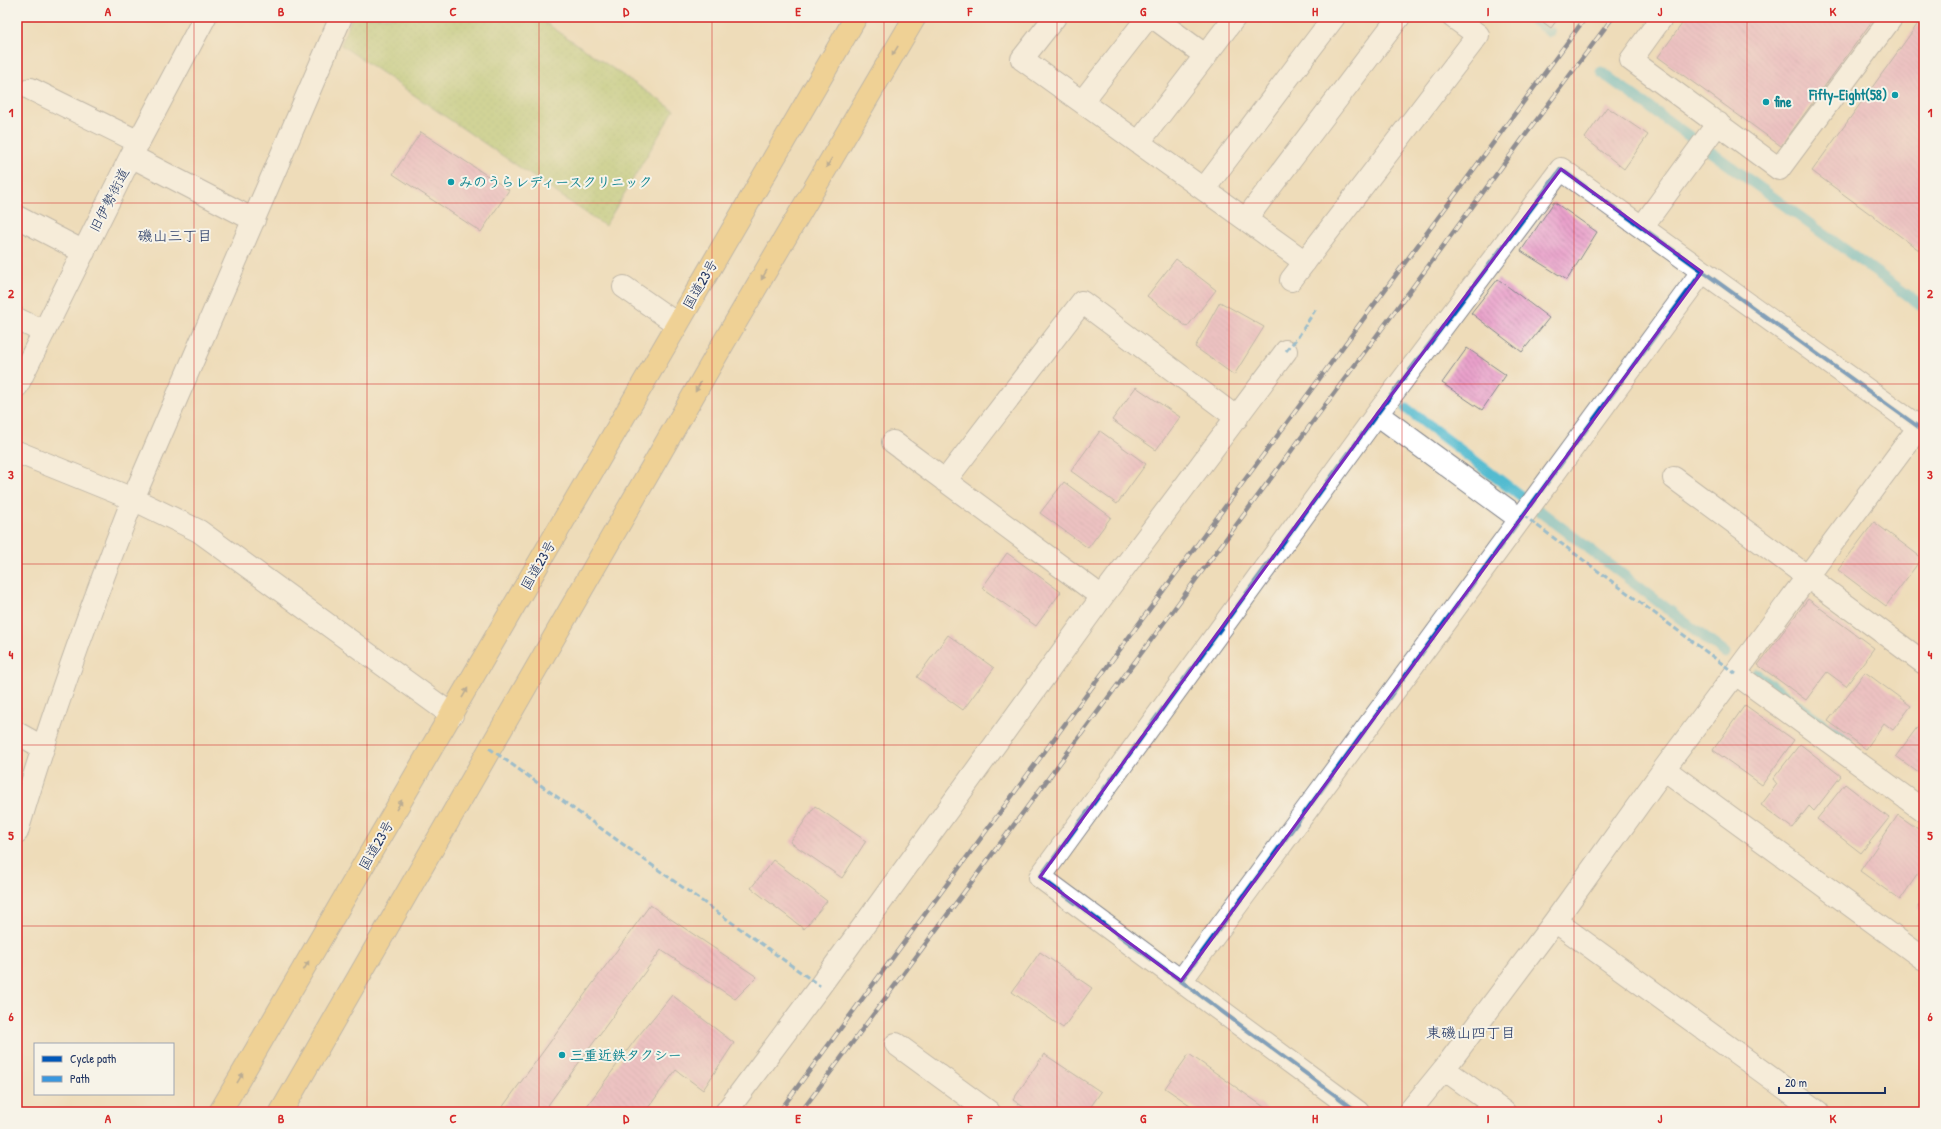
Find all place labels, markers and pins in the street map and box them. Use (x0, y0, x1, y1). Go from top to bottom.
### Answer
place label: Fifty-Eight(58) (1808, 85, 1887, 106)
marker: Fifty-Eight(58) (1890, 90, 1900, 100)
place label: fine (1774, 92, 1792, 111)
marker: fine (1761, 97, 1771, 107)
place label: みのうらレディースクリニック (459, 172, 652, 191)
marker: みのうらレディースクリニック (446, 177, 456, 187)
place label: 三重近鉄タクシー (570, 1045, 682, 1064)
marker: 三重近鉄タクシー (557, 1050, 567, 1060)

